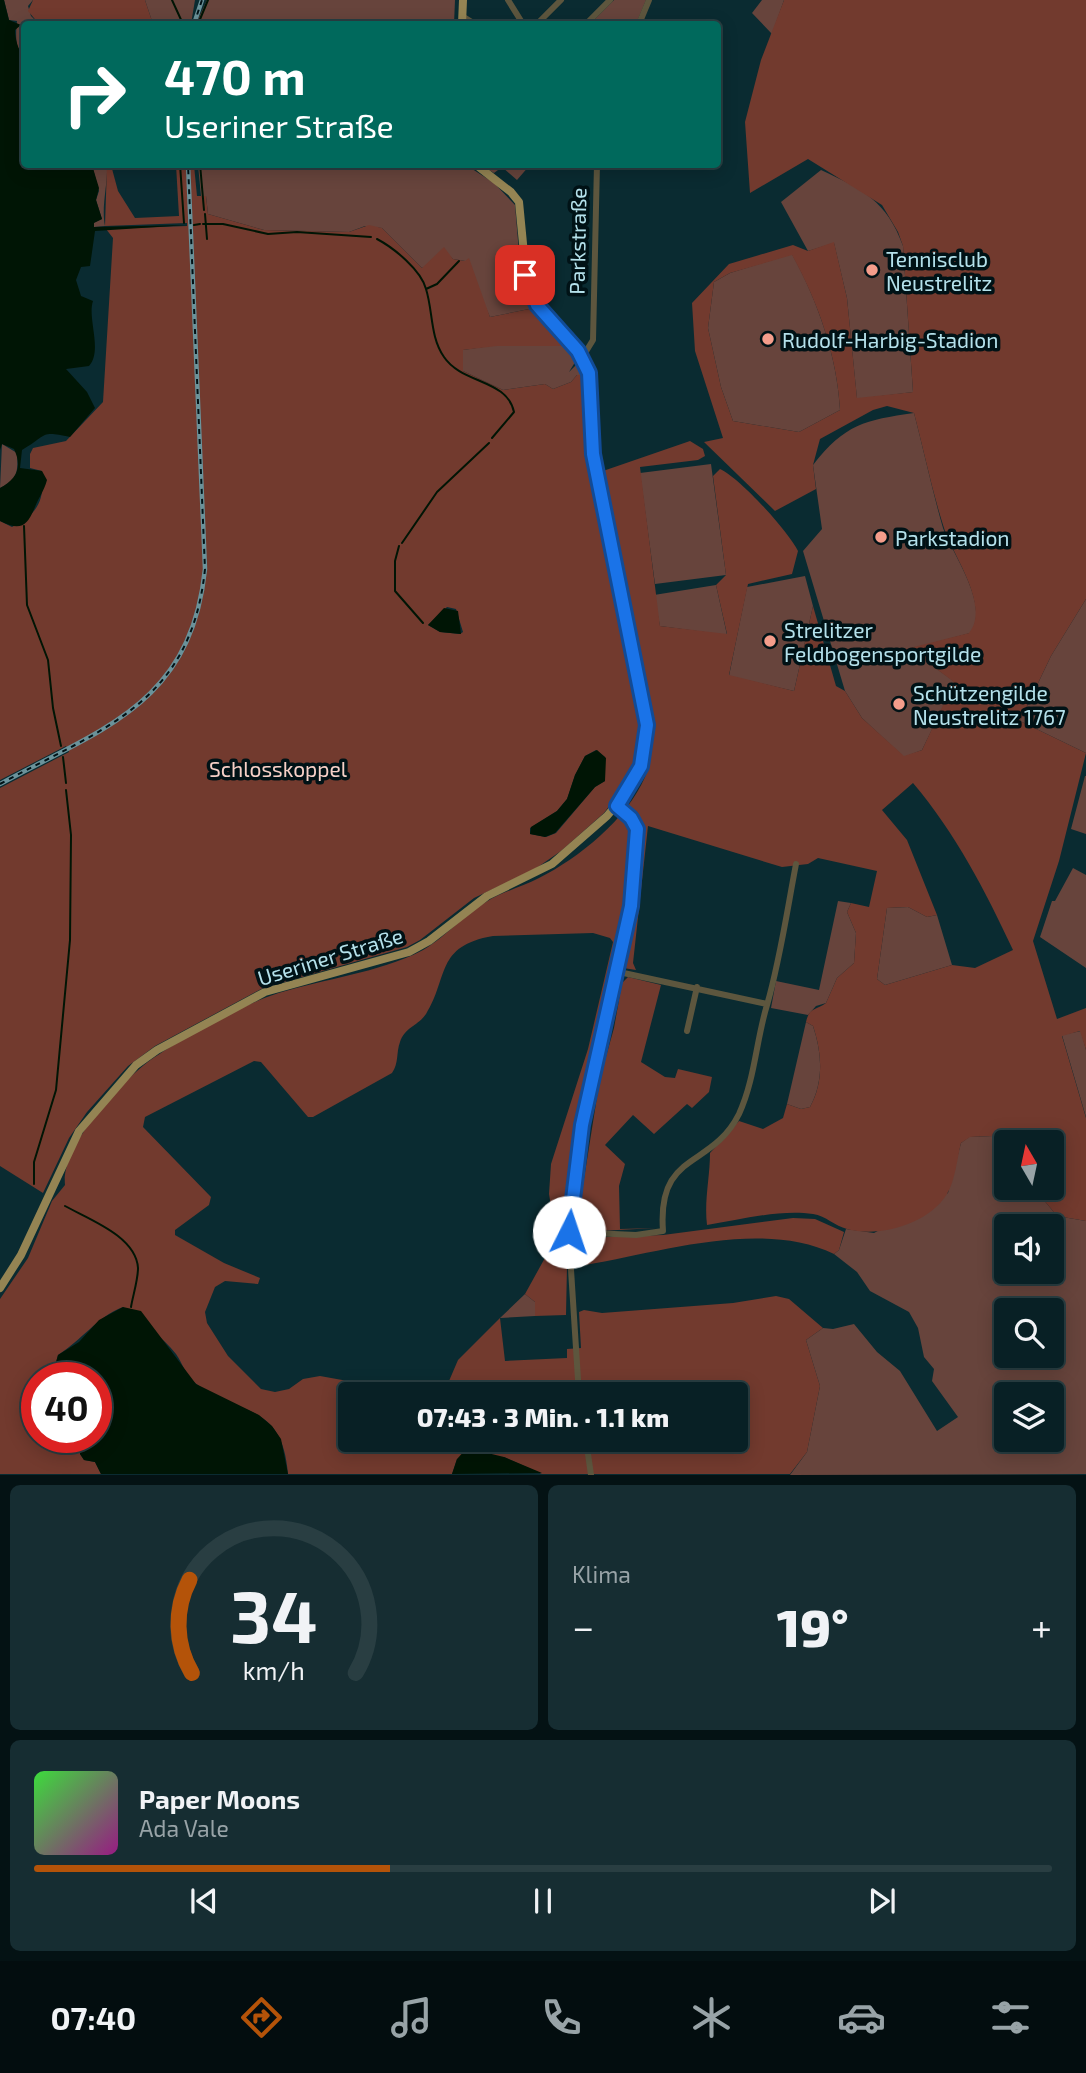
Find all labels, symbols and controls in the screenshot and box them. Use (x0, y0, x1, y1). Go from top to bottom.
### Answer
text: 470 m (164, 46, 306, 105)
icon: right (49, 49, 140, 140)
text: Useriner Straße (164, 106, 394, 144)
street label: Parkstraße (564, 187, 590, 295)
pin (495, 245, 555, 305)
place label: Tennisclub Neustrelitz (886, 246, 992, 295)
icon: arrive (506, 256, 544, 294)
marker: Tennisclub Neustrelitz (864, 262, 880, 278)
place label: Rudolf-Harbig-Stadion (782, 327, 998, 352)
marker: Rudolf-Harbig-Stadion (760, 331, 776, 347)
place label: Parkstadion (895, 525, 1010, 550)
marker: Parkstadion (873, 529, 889, 545)
place label: Strelitzer Feldbogensportgilde (784, 617, 981, 666)
marker: Strelitzer Feldbogensportgilde (762, 633, 778, 649)
place label: Schützengilde Neustrelitz 1767 (913, 680, 1066, 729)
marker: Schützengilde Neustrelitz 1767 (891, 696, 907, 712)
park label: Schlosskoppel (209, 756, 348, 781)
street label: Useriner Straße (254, 922, 406, 990)
north arrow (994, 1130, 1064, 1200)
map controls (994, 1130, 1064, 1452)
position arrow (532, 1195, 606, 1269)
button: sound (994, 1214, 1064, 1284)
button: search (994, 1298, 1064, 1368)
speed limit sign: 40 (21, 1362, 112, 1453)
button: layers (994, 1382, 1064, 1452)
text: 07:43 · 3 Min. · 1.1 km (417, 1401, 669, 1432)
text: Klima (572, 1560, 631, 1588)
text: 34 (230, 1571, 318, 1659)
text: 19° (777, 1595, 849, 1657)
text: − (572, 1603, 594, 1649)
text: + (1031, 1603, 1052, 1649)
text: km/h (243, 1655, 305, 1685)
text: Paper Moons (139, 1783, 300, 1814)
text: Ada Vale (139, 1814, 229, 1842)
icon: previous (185, 1882, 223, 1920)
icon: pause (524, 1882, 562, 1920)
icon: next (863, 1882, 901, 1920)
icon: directions (237, 1993, 286, 2042)
icon: music (387, 1993, 436, 2042)
icon: phone (537, 1993, 586, 2042)
icon: climate (687, 1993, 736, 2042)
icon: car (837, 1993, 886, 2042)
icon: filters (986, 1993, 1035, 2042)
text: 07:40 (50, 1998, 136, 2036)

